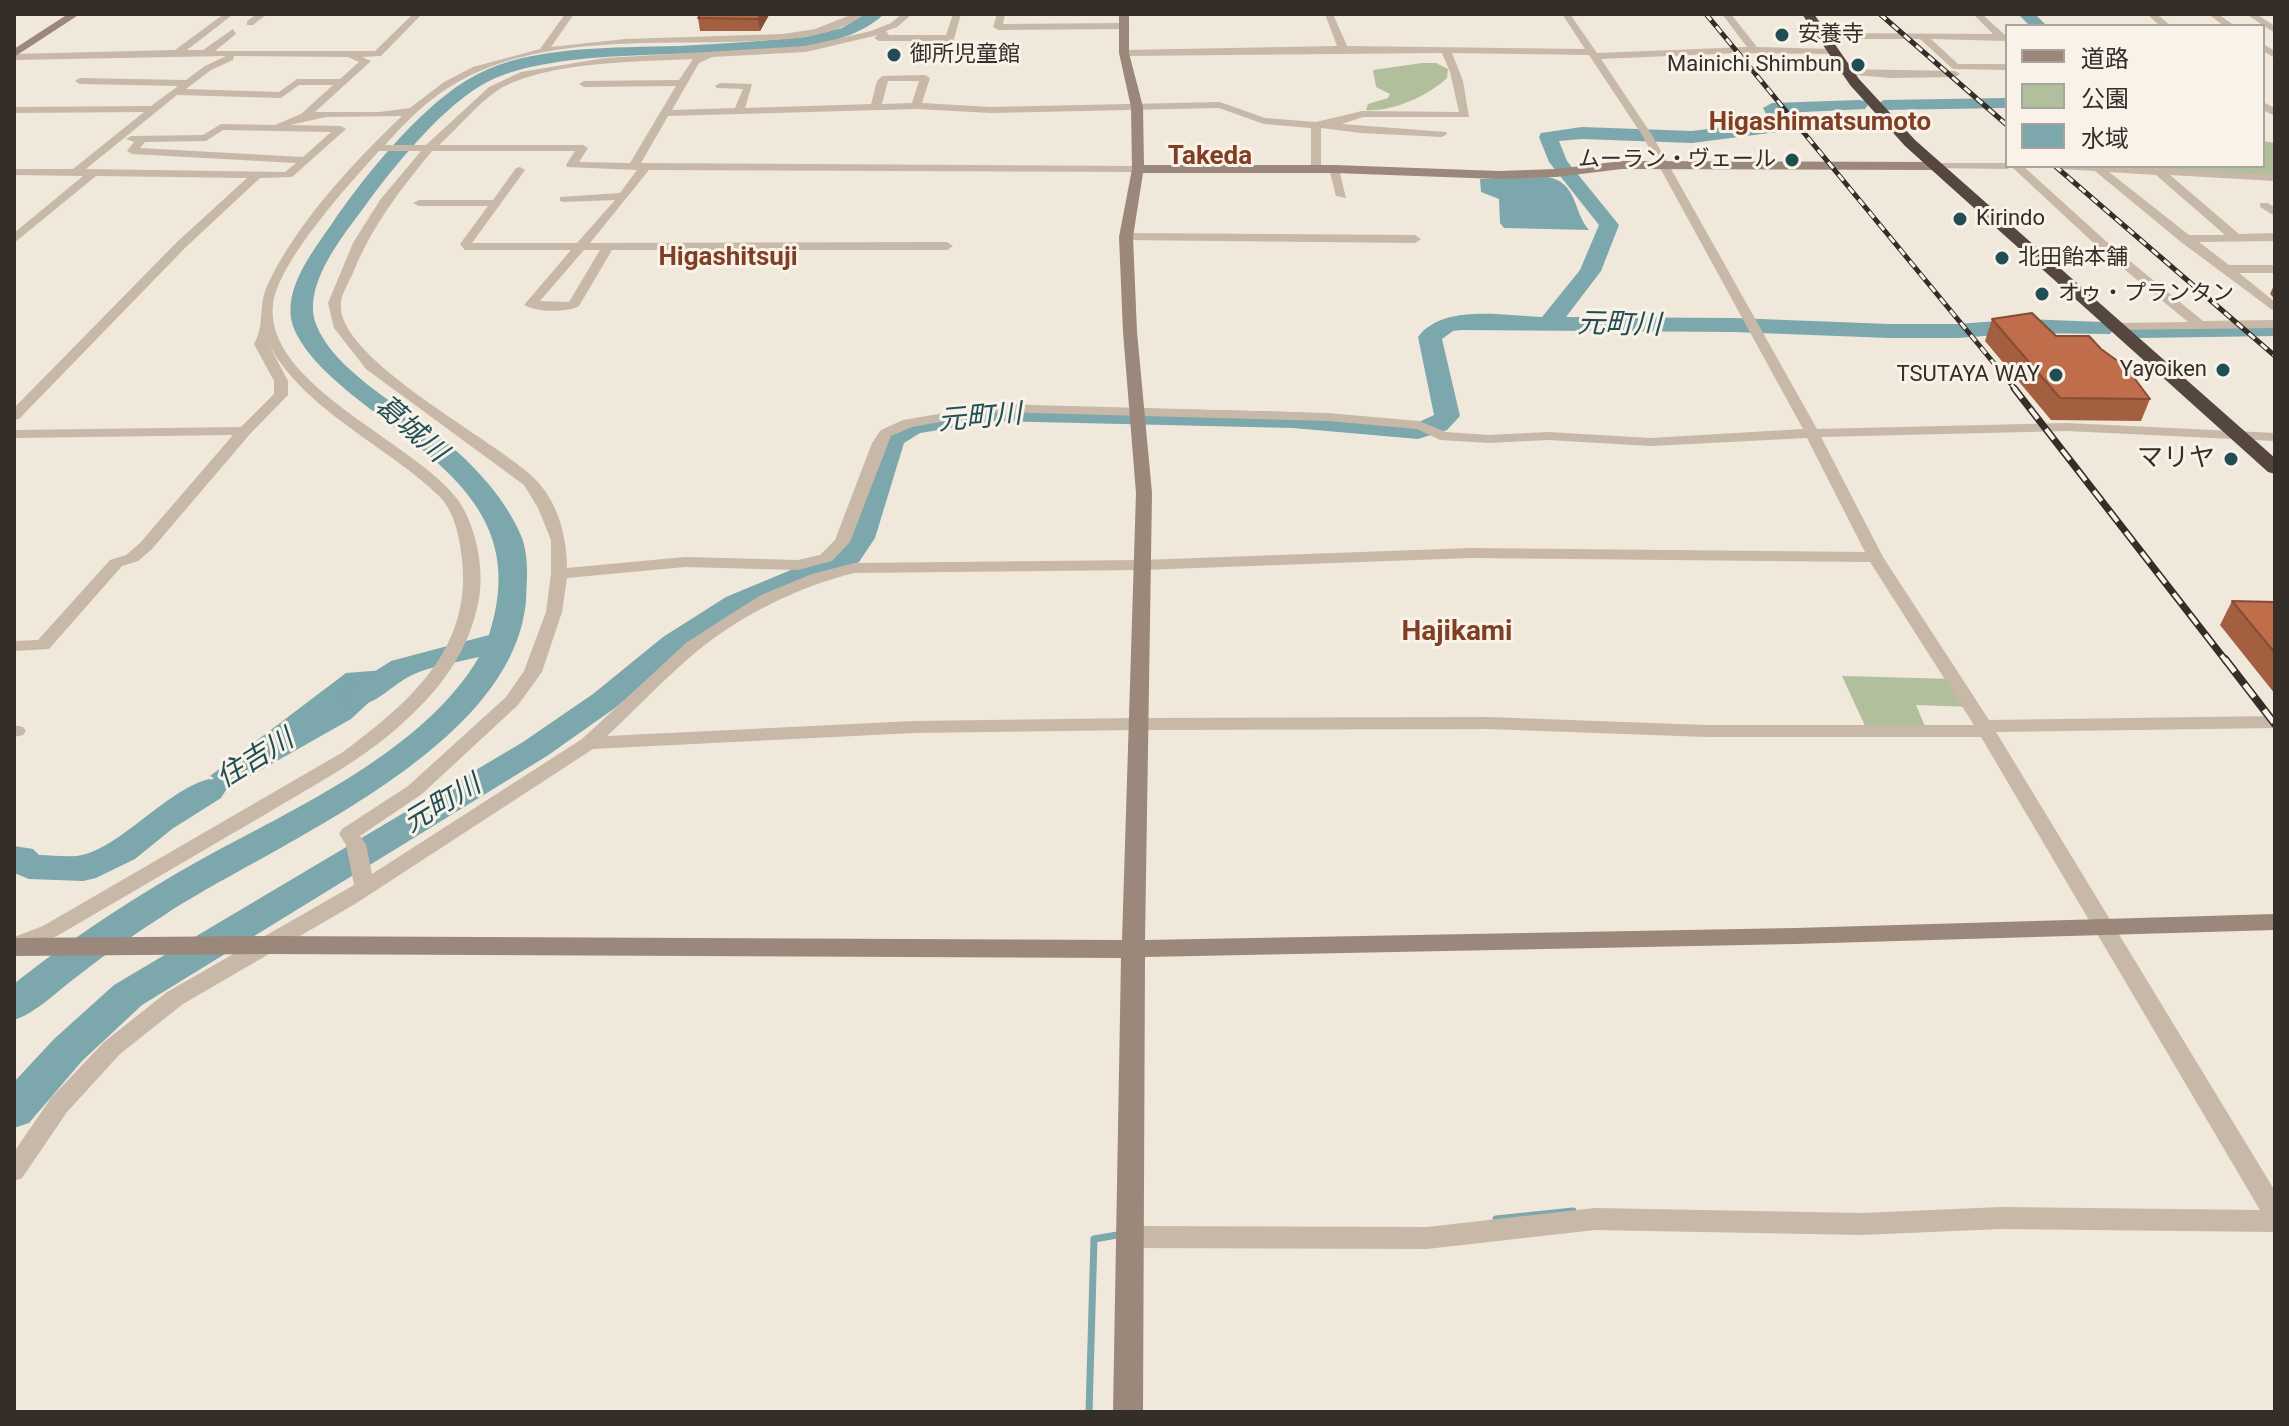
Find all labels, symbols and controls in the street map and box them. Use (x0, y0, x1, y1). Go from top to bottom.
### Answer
place label: 安養寺 (1798, 22, 1864, 48)
legend (2005, 24, 2265, 168)
marker: 安養寺 (1773, 26, 1791, 44)
place label: 御所児童館 (910, 42, 1020, 68)
text: 道路 (2081, 45, 2129, 73)
marker: 御所児童館 (885, 46, 903, 64)
place label: Mainichi Shimbun (1667, 52, 1842, 78)
marker: Mainichi Shimbun (1849, 56, 1867, 74)
text: 公園 (2081, 85, 2129, 113)
district label: Higashimatsumoto (1709, 107, 1931, 139)
text: 水域 (2081, 125, 2129, 153)
district label: Takeda (1168, 141, 1252, 173)
place label: ムーラン・ヴェール (1578, 147, 1776, 173)
marker: ムーラン・ヴェール (1783, 151, 1801, 169)
place label: Kirindo (1976, 206, 2045, 232)
marker: Kirindo (1951, 210, 1969, 228)
district label: Higashitsuji (658, 242, 798, 274)
place label: 北田飴本舗 (2018, 245, 2128, 271)
marker: 北田飴本舗 (1993, 249, 2011, 267)
place label: オゥ・プランタン (2058, 281, 2234, 307)
marker: オゥ・プランタン (2033, 285, 2051, 303)
water label: 元町川 (1577, 308, 1661, 344)
place label: Yayoiken (2120, 357, 2207, 383)
marker: Yayoiken (2214, 361, 2232, 379)
place label: TSUTAYA WAY (1896, 362, 2040, 388)
marker: TSUTAYA WAY (2047, 366, 2065, 384)
water label: 葛城川 (367, 390, 453, 470)
water label: 元町川 (937, 399, 1023, 439)
place label: マリヤ (2137, 443, 2215, 475)
marker: マリヤ (2222, 450, 2240, 468)
district label: Hajikami (1401, 616, 1513, 650)
water label: 住吉川 (211, 723, 301, 797)
water label: 元町川 (398, 769, 488, 841)

